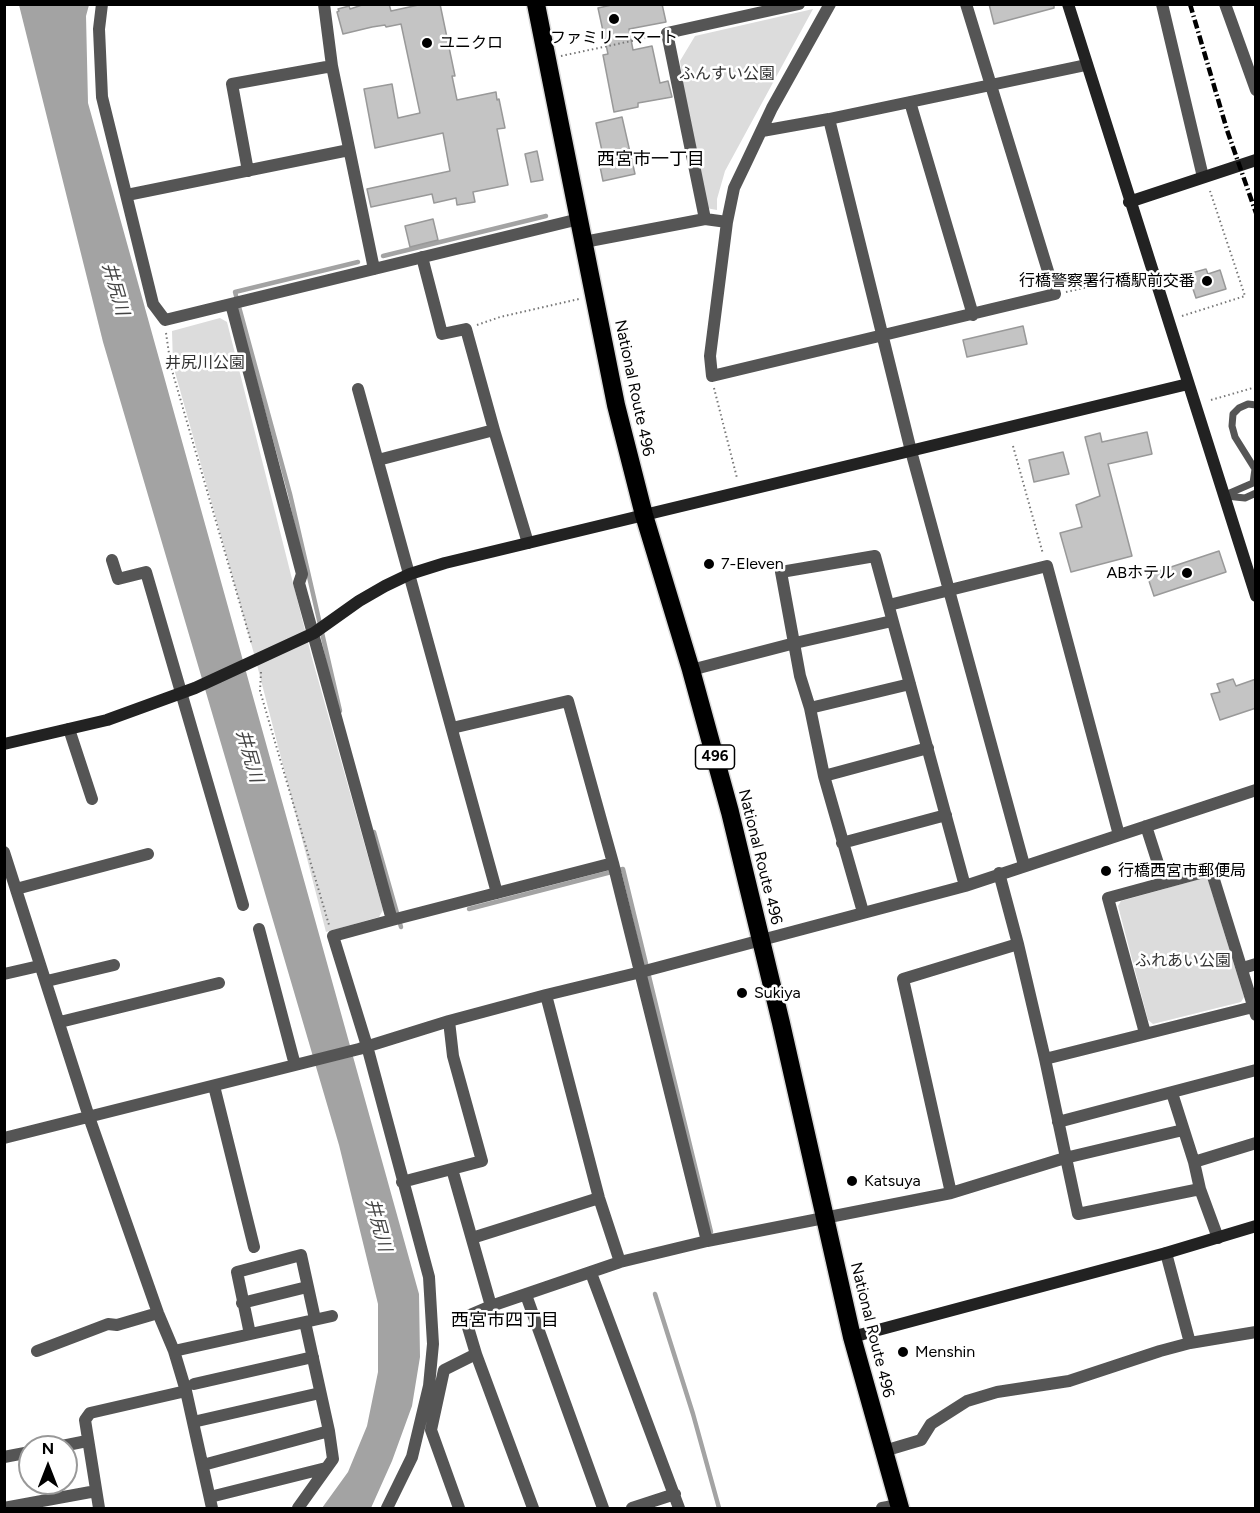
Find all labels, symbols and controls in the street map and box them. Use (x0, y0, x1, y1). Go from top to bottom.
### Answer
marker: ファミリーマート (607, 12, 621, 26)
place label: ファミリーマート (550, 28, 678, 48)
place label: ユニクロ (439, 33, 503, 53)
marker: ユニクロ (420, 36, 434, 50)
park label: ふんすい公園 (679, 64, 775, 84)
district label: 西宮市一丁目 (597, 149, 705, 171)
water label: 井尻川 (97, 260, 133, 318)
place label: 行橋警察署行橋駅前交番 (1019, 271, 1195, 291)
marker: 行橋警察署行橋駅前交番 (1200, 274, 1214, 288)
street label: National Route 496 (610, 318, 658, 458)
park label: 井尻川公園 (165, 353, 245, 373)
place label: 7-Eleven (721, 554, 784, 574)
marker: 7-Eleven (702, 557, 716, 571)
place label: ABホテル (1106, 563, 1175, 583)
marker: ABホテル (1180, 566, 1194, 580)
water label: 井尻川 (231, 727, 267, 785)
road number: 496 (696, 745, 734, 769)
street label: National Route 496 (734, 787, 786, 927)
place label: 行橋西宮市郵便局 (1118, 861, 1246, 881)
marker: 行橋西宮市郵便局 (1099, 864, 1113, 878)
park label: ふれあい公園 (1135, 951, 1231, 971)
place label: Sukiya (754, 983, 801, 1003)
marker: Sukiya (735, 986, 749, 1000)
place label: Katsuya (864, 1171, 921, 1191)
marker: Katsuya (845, 1174, 859, 1188)
water label: 井尻川 (361, 1196, 395, 1254)
street label: National Route 496 (846, 1260, 898, 1400)
district label: 西宮市四丁目 (451, 1310, 559, 1332)
place label: Menshin (915, 1342, 975, 1362)
marker: Menshin (896, 1345, 910, 1359)
north arrow (18, 1435, 78, 1495)
text: N (42, 1439, 54, 1458)

